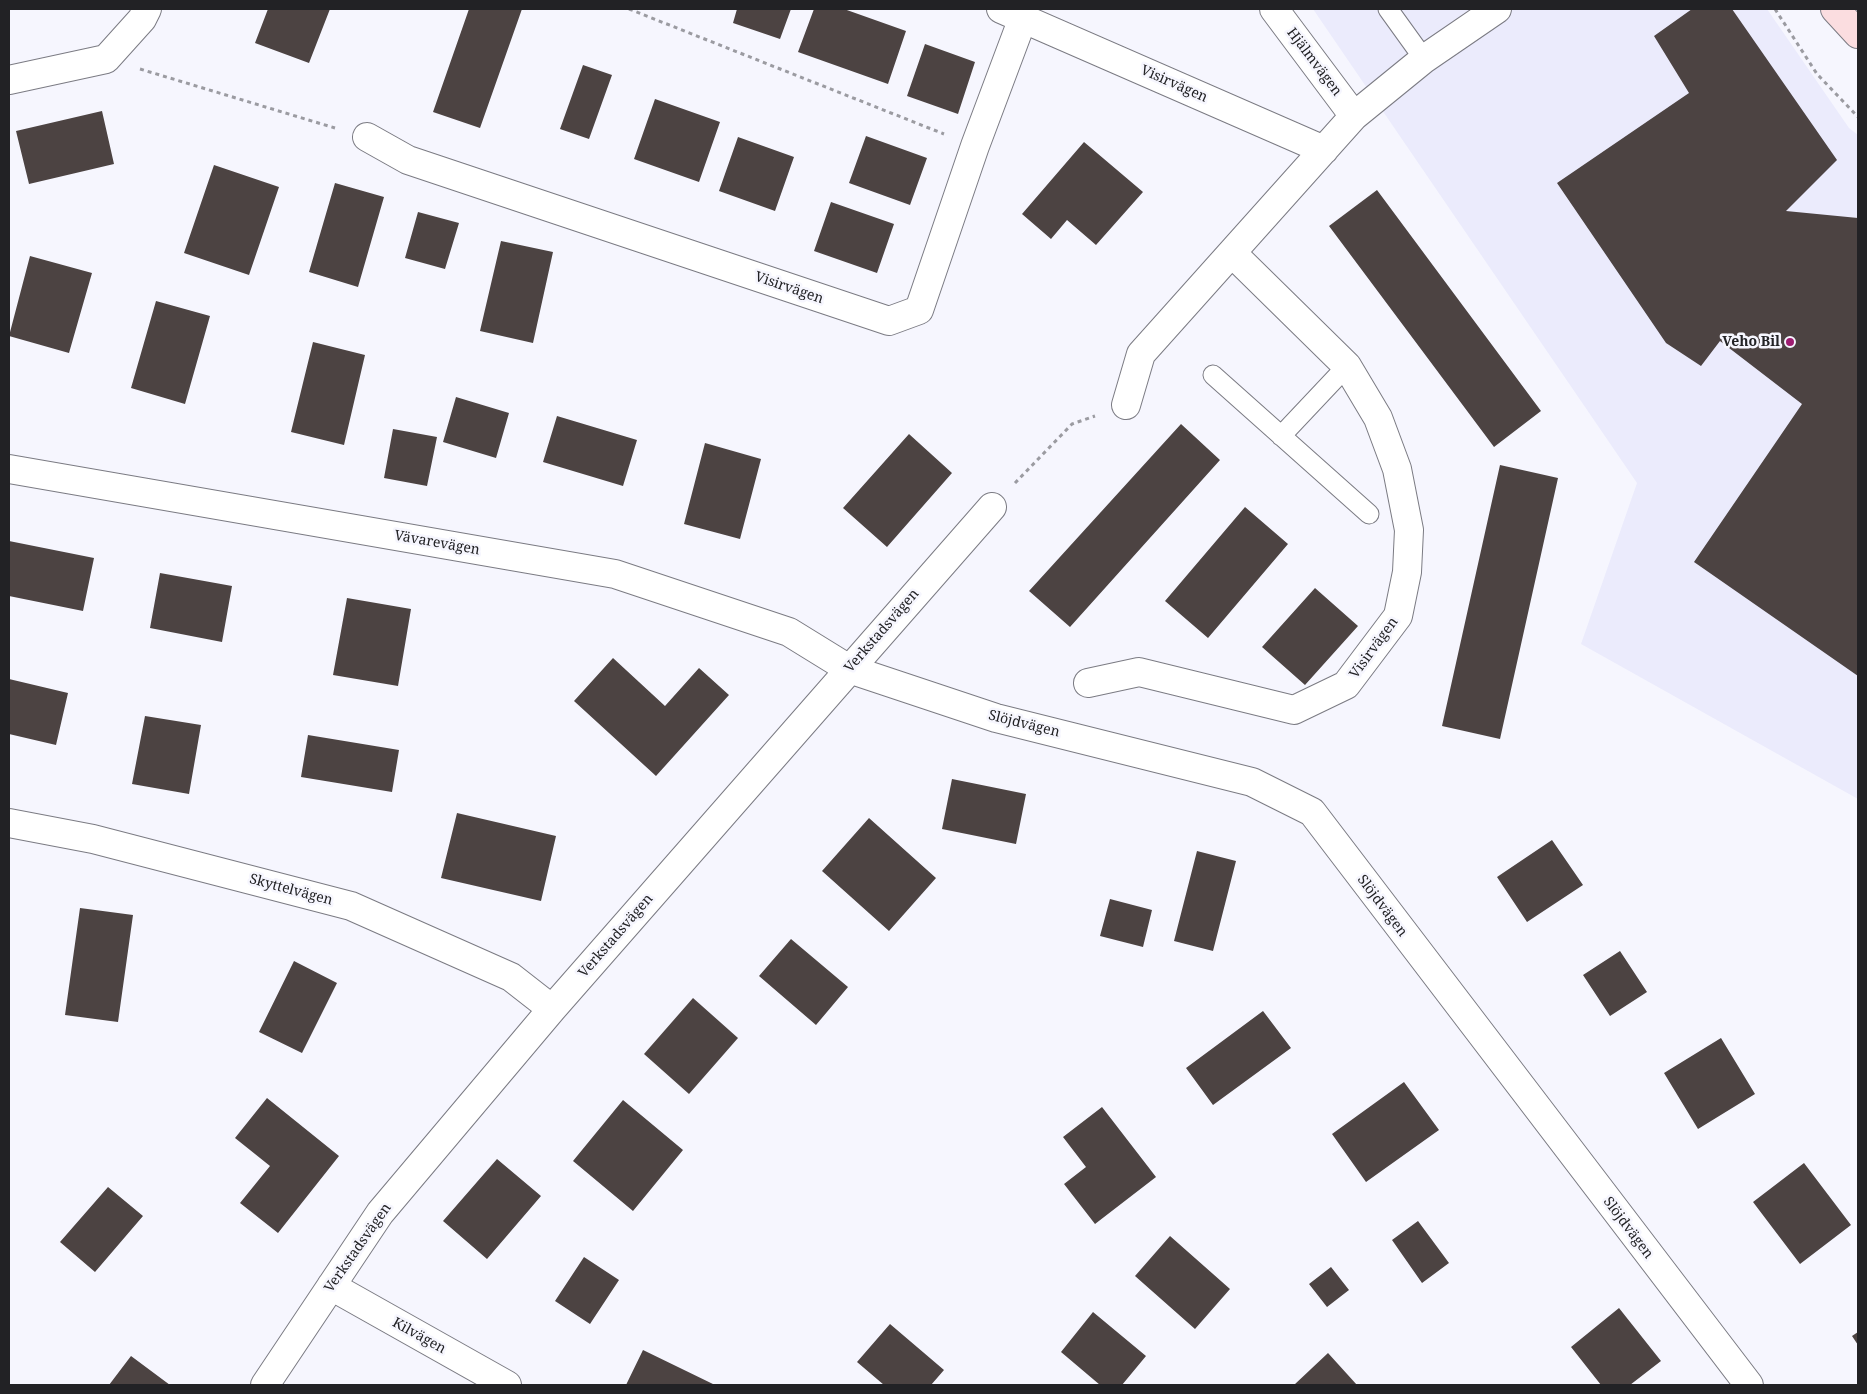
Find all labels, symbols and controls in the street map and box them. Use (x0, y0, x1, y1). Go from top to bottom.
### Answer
street label: Hjälmvägen (1283, 25, 1345, 99)
street label: Visirvägen (1138, 62, 1210, 106)
street label: Visirvägen (753, 268, 825, 308)
place label: Veho Bil (1722, 334, 1780, 350)
marker: Veho Bil (1784, 336, 1796, 348)
street label: Vävarevägen (393, 527, 481, 559)
street label: Verkstadsvägen (841, 586, 923, 676)
street label: Visirvägen (1346, 614, 1402, 682)
street label: Slöjdvägen (987, 707, 1061, 741)
street label: Skyttelvägen (248, 871, 334, 909)
street label: Slöjdvägen (1353, 872, 1411, 940)
street label: Verkstadsvägen (575, 891, 657, 981)
street label: Slöjdvägen (1599, 1194, 1657, 1262)
street label: Verkstadsvägen (321, 1200, 395, 1296)
street label: Kilvägen (389, 1314, 449, 1358)

